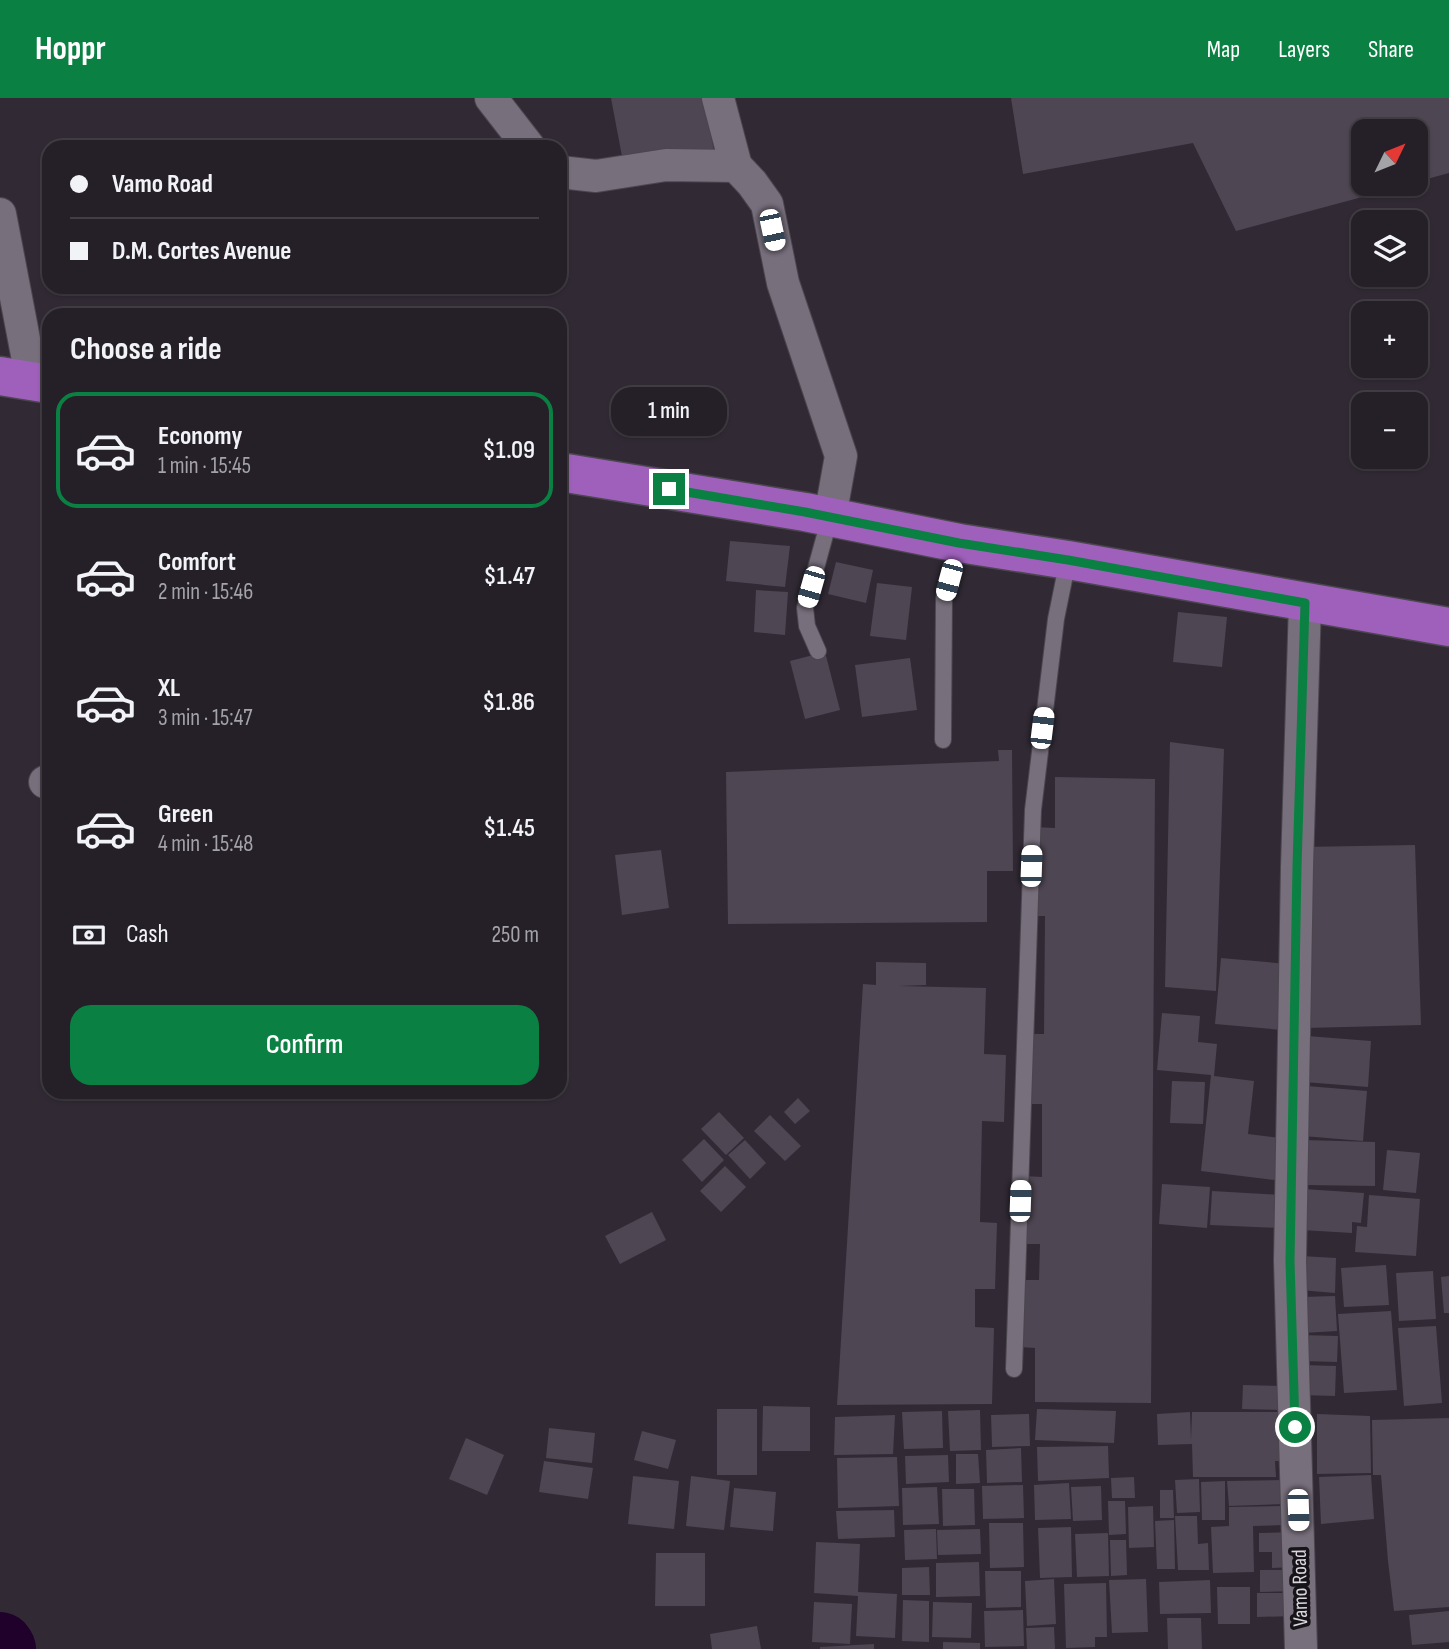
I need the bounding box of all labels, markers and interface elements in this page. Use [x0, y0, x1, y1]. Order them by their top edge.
text: Hoppr [35, 29, 106, 69]
text: Map [1207, 35, 1240, 64]
text: Layers [1278, 35, 1330, 64]
text: Share [1368, 35, 1414, 64]
north arrow [1351, 119, 1428, 196]
map controls [1351, 119, 1428, 469]
text: Vamo Road [112, 169, 213, 200]
car [758, 207, 787, 253]
button: layers [1351, 210, 1428, 287]
text: D.M. Cortes Avenue [112, 236, 291, 267]
button: + [1351, 301, 1428, 378]
text: Choose a ride [70, 330, 222, 369]
callout: 1 min [611, 388, 727, 436]
button: − [1351, 392, 1428, 469]
text: 1 min [648, 397, 690, 425]
icon: car [74, 419, 137, 482]
text: Economy [158, 421, 242, 452]
text: $1.09 [483, 435, 535, 466]
text: 1 min · 15:45 [158, 452, 251, 480]
route end [653, 473, 685, 505]
icon: car [74, 545, 137, 608]
text: Comfort [158, 547, 236, 578]
car [934, 557, 965, 603]
text: $1.47 [484, 561, 535, 592]
car [796, 564, 827, 610]
text: 2 min · 15:46 [158, 578, 253, 606]
icon: car [74, 671, 137, 734]
text: XL [158, 673, 180, 704]
text: $1.86 [482, 687, 535, 718]
text: 3 min · 15:47 [158, 704, 252, 732]
car [1030, 706, 1055, 750]
icon: car [74, 797, 137, 860]
text: Green [158, 799, 213, 830]
text: $1.45 [483, 813, 535, 844]
text: 4 min · 15:48 [158, 830, 253, 858]
car [1020, 845, 1043, 887]
icon: cash [70, 916, 108, 954]
text: Cash [126, 919, 169, 950]
text: 250 m [492, 921, 539, 949]
button: Confirm [70, 1005, 539, 1085]
car [1009, 1180, 1032, 1222]
route start [1279, 1411, 1311, 1443]
car [1287, 1489, 1310, 1531]
street label: Vamo Road [1287, 1549, 1313, 1627]

